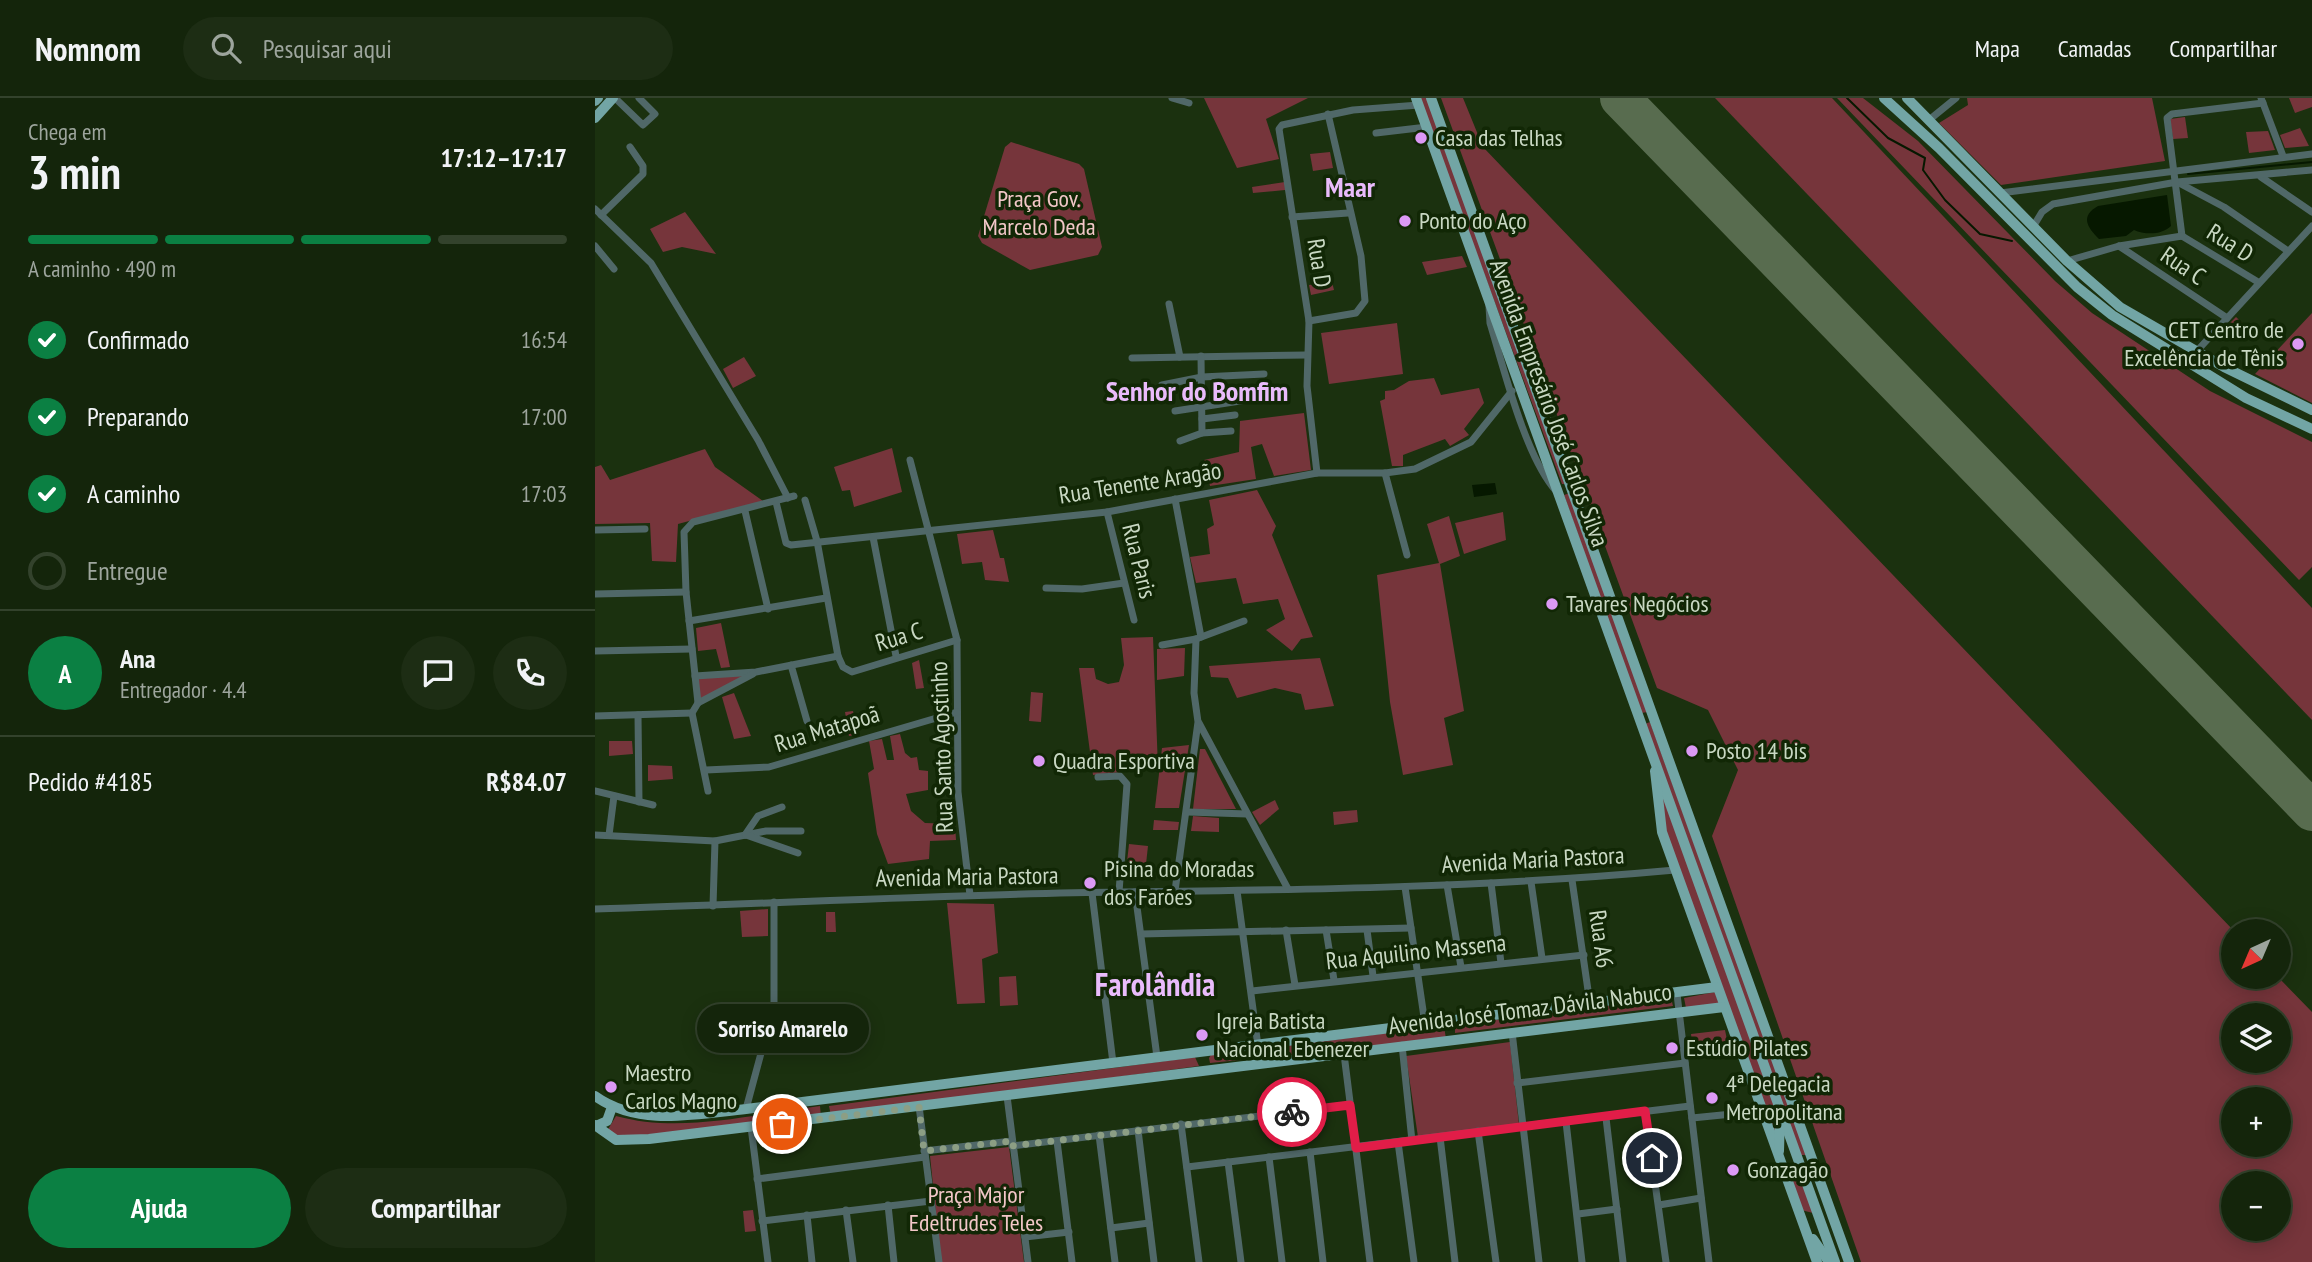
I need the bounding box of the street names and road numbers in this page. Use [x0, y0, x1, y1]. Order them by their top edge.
street label: Rua D [2201, 216, 2259, 269]
street label: Rua D [1300, 236, 1339, 290]
street label: Rua C [2155, 239, 2212, 292]
street label: Avenida Empresário José Carlos Silva [1483, 255, 1616, 551]
street label: Rua Tenente Aragão [1057, 454, 1223, 511]
street label: Rua Paris [1115, 520, 1164, 602]
street label: Rua C [872, 615, 926, 658]
street label: Rua Santo Agostinho [923, 661, 960, 833]
street label: Rua Matapoã [771, 698, 883, 759]
street label: Avenida Maria Pastora [1441, 839, 1625, 880]
street label: Avenida Maria Pastora [875, 859, 1059, 894]
street label: Rua A6 [1582, 908, 1621, 970]
street label: Rua Aquilino Massena [1324, 927, 1508, 976]
street label: Avenida José Tomaz Dávila Nabuco [1387, 976, 1673, 1041]

